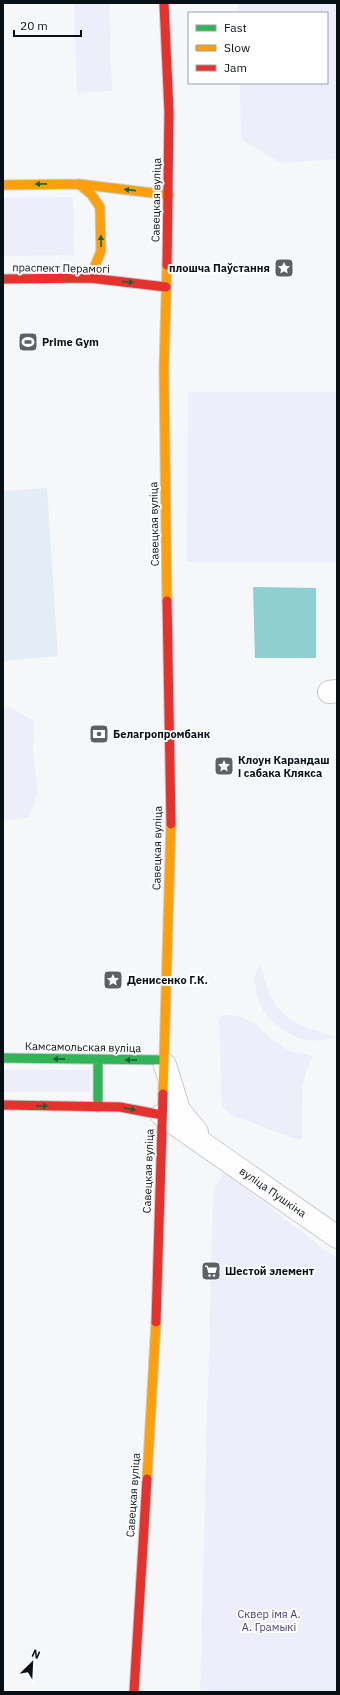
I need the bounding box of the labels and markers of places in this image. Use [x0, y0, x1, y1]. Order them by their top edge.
place icon: плошча Паўстання [273, 257, 295, 279]
place label: плошча Паўстання [169, 261, 270, 275]
sports icon: Prime Gym [17, 331, 39, 353]
place label: Prime Gym [42, 335, 99, 349]
bank icon: Белагропромбанк [88, 723, 110, 745]
place label: Белагропромбанк [113, 727, 211, 741]
place label: Клоун Карандаш і сабака Клякса [238, 753, 330, 780]
place icon: Клоун Карандаш і сабака Клякса [213, 755, 235, 777]
place icon: Денисенко Г.К. [102, 969, 124, 991]
place label: Денисенко Г.К. [127, 973, 208, 987]
supermarket icon: Шестой элемент [200, 1260, 222, 1282]
place label: Шестой элемент [225, 1264, 315, 1278]

